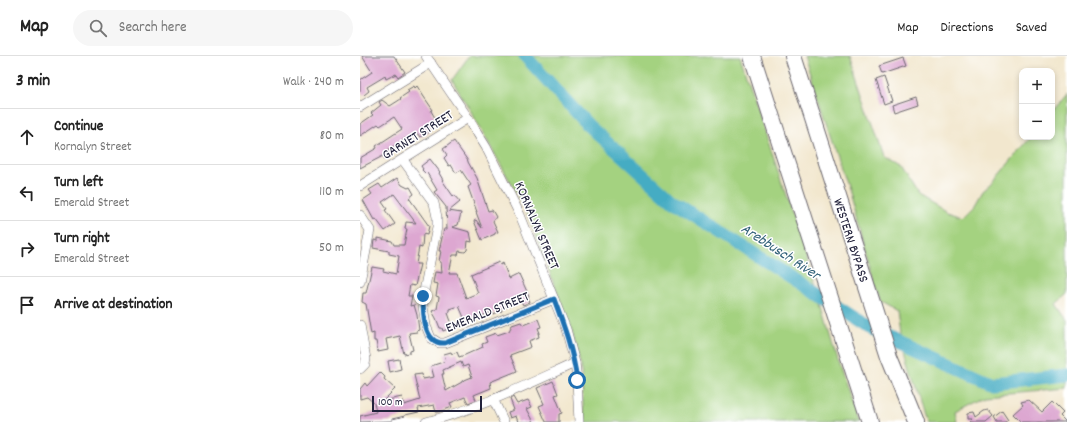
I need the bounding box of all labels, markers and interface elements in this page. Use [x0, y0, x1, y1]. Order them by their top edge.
search box [73, 10, 353, 46]
text: Map [20, 14, 49, 41]
icon: search [87, 17, 109, 39]
text: Search here [119, 17, 187, 39]
text: Map [897, 18, 919, 38]
text: Directions [941, 18, 994, 38]
text: Saved [1016, 18, 1047, 38]
map controls [1019, 68, 1055, 140]
button: + [1019, 68, 1055, 104]
text: 3 min [16, 70, 50, 94]
text: Walk · 240 m [283, 73, 344, 92]
button: − [1019, 104, 1055, 140]
street label: GARNET STREET [379, 106, 458, 166]
text: Continue [54, 116, 103, 138]
icon: ahead [16, 126, 38, 148]
text: 80 m [320, 127, 344, 146]
text: Kornalyn Street [54, 138, 132, 157]
text: Turn left [54, 172, 103, 194]
street label: KORNALYN STREET [509, 179, 564, 273]
icon: left [16, 182, 38, 204]
text: 110 m [319, 183, 344, 202]
text: Emerald Street [54, 194, 129, 213]
street label: WESTERN BYPASS [827, 196, 873, 285]
water label: Arebbusch River [736, 219, 825, 287]
text: Turn right [54, 228, 110, 250]
icon: right [16, 238, 38, 260]
text: 50 m [319, 239, 344, 258]
text: Emerald Street [54, 250, 129, 269]
route end [414, 287, 432, 305]
street label: EMERALD STREET [443, 287, 533, 339]
icon: arrive [16, 294, 38, 316]
text: Arrive at destination [54, 294, 172, 316]
route start [568, 371, 586, 389]
scale bar [372, 394, 482, 413]
text: 100 m [378, 395, 402, 411]

